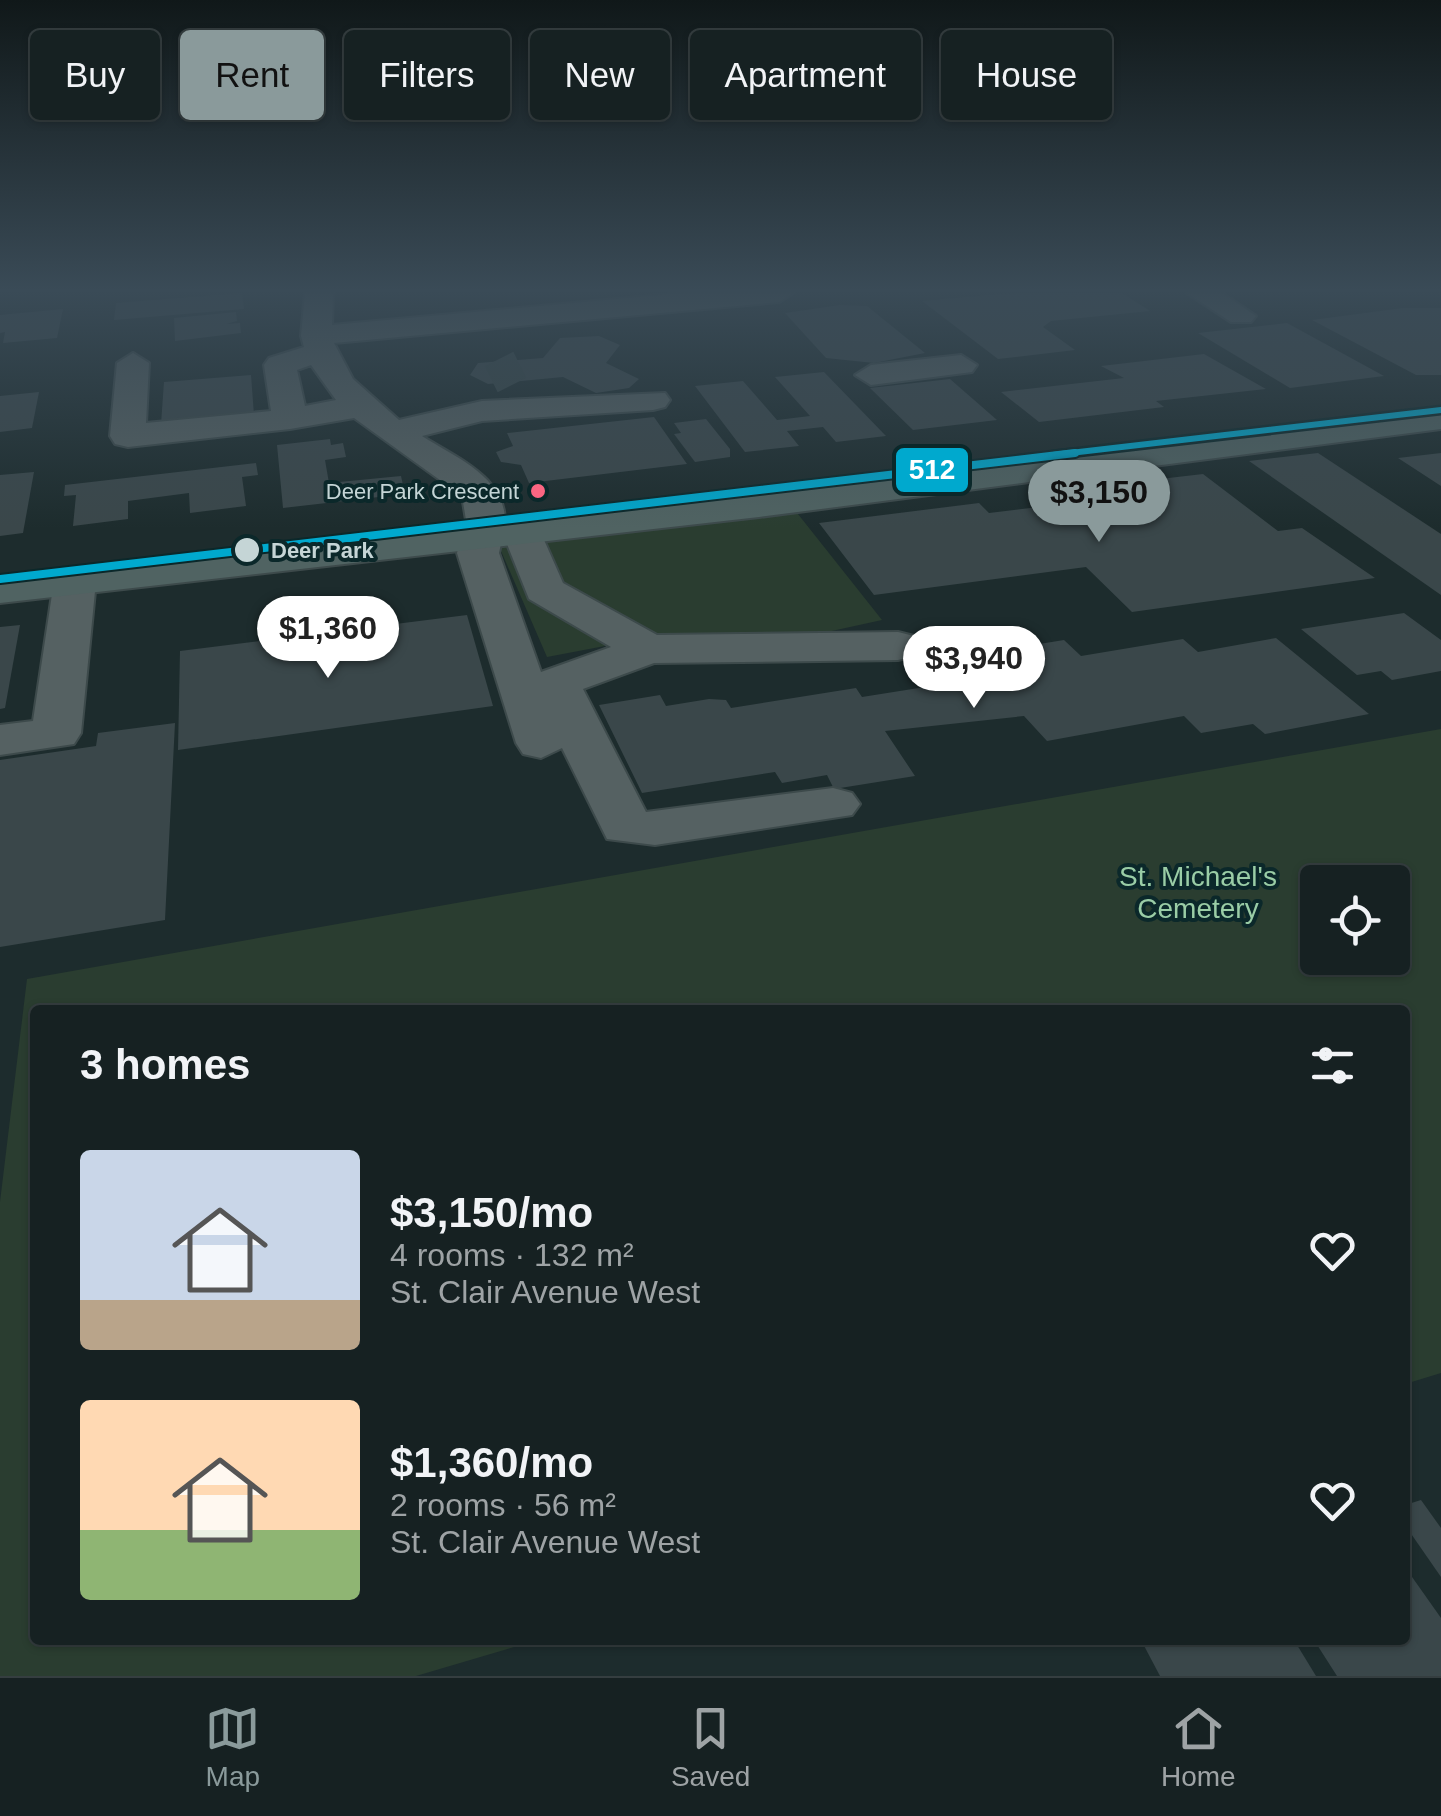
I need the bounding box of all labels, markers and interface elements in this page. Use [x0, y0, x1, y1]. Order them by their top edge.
chip: Buy [30, 30, 160, 120]
chip: Rent [180, 30, 324, 120]
chip: Filters [344, 30, 510, 120]
chip: New [530, 30, 670, 120]
chip: Apartment [690, 30, 921, 120]
chip: House [941, 30, 1112, 120]
line badge: 512 [894, 446, 970, 494]
text: 512 [909, 454, 955, 485]
pin: $3,150 [1018, 460, 1180, 545]
text: $3,150 [1050, 474, 1148, 510]
place label: Deer Park Crescent [326, 479, 519, 504]
marker: Deer Park Crescent [528, 481, 548, 501]
marker: Deer Park [232, 535, 262, 565]
place label: Deer Park [271, 538, 375, 563]
pin: $1,360 [247, 596, 409, 681]
text: $1,360 [279, 610, 377, 646]
pin: $3,940 [893, 626, 1055, 711]
text: $3,940 [925, 640, 1023, 676]
park label: St. Michael's Cemetery [1119, 861, 1277, 924]
map controls [1300, 865, 1410, 975]
button: locate [1300, 865, 1410, 975]
icon: filters [1305, 1038, 1360, 1093]
text: 3 homes [80, 1041, 250, 1088]
text: $3,150/mo [390, 1189, 593, 1236]
icon: home [160, 1190, 280, 1310]
icon: heart [1305, 1223, 1360, 1278]
text: 4 rooms · 132 m² [390, 1237, 634, 1273]
text: St. Clair Avenue West [390, 1274, 700, 1310]
text: $1,360/mo [390, 1439, 593, 1486]
icon: home [160, 1440, 280, 1560]
icon: heart [1305, 1473, 1360, 1528]
text: 2 rooms · 56 m² [390, 1487, 616, 1523]
text: St. Clair Avenue West [390, 1524, 700, 1560]
tab: Map [205, 1701, 260, 1793]
tab: Saved [671, 1701, 750, 1793]
tab: Home [1161, 1701, 1236, 1793]

